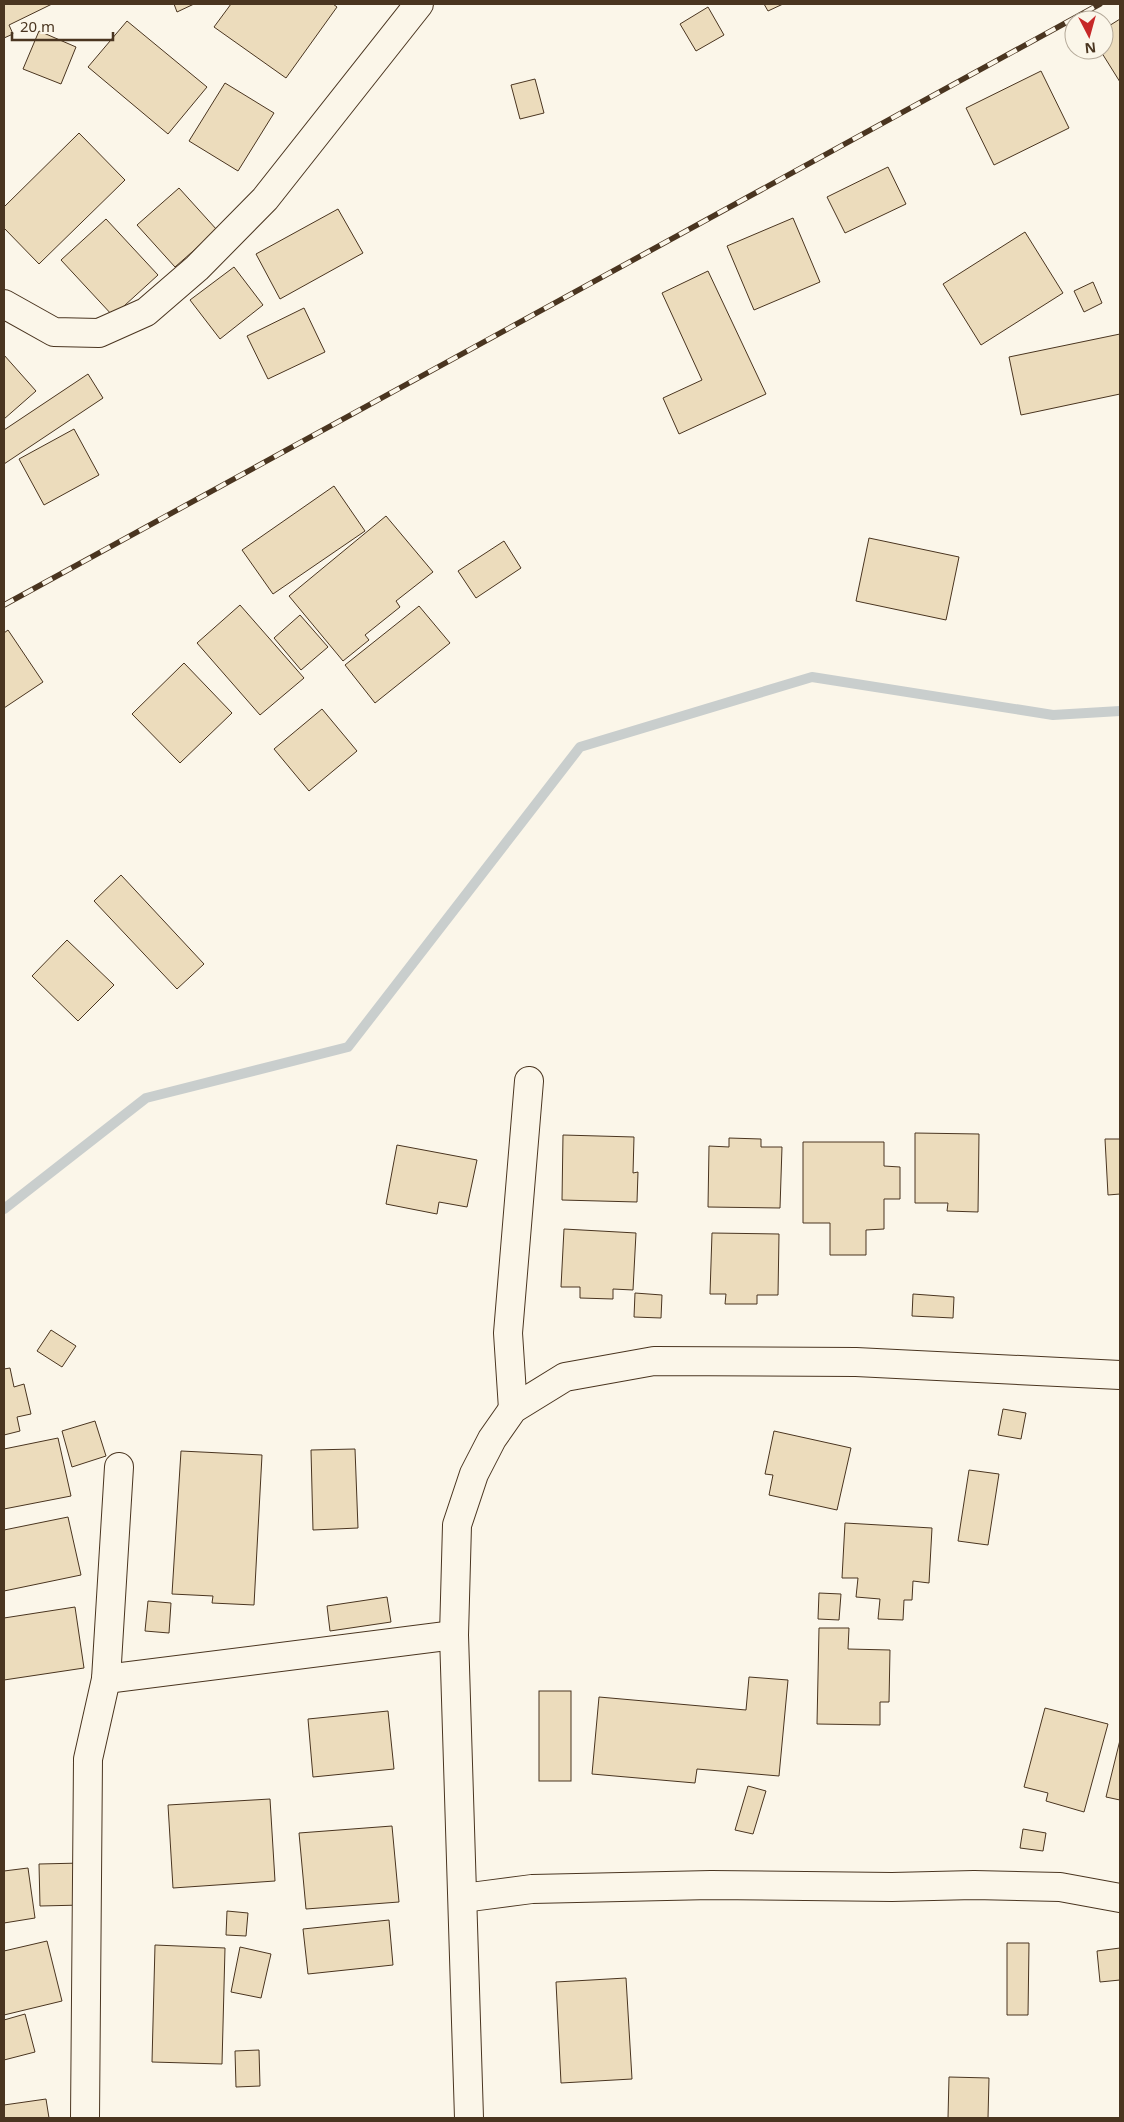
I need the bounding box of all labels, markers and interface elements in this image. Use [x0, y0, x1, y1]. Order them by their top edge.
scale bar [12, 10, 114, 42]
north arrow [1064, 10, 1114, 60]
text: 20 m [20, 16, 55, 36]
text: N [1084, 38, 1097, 58]

